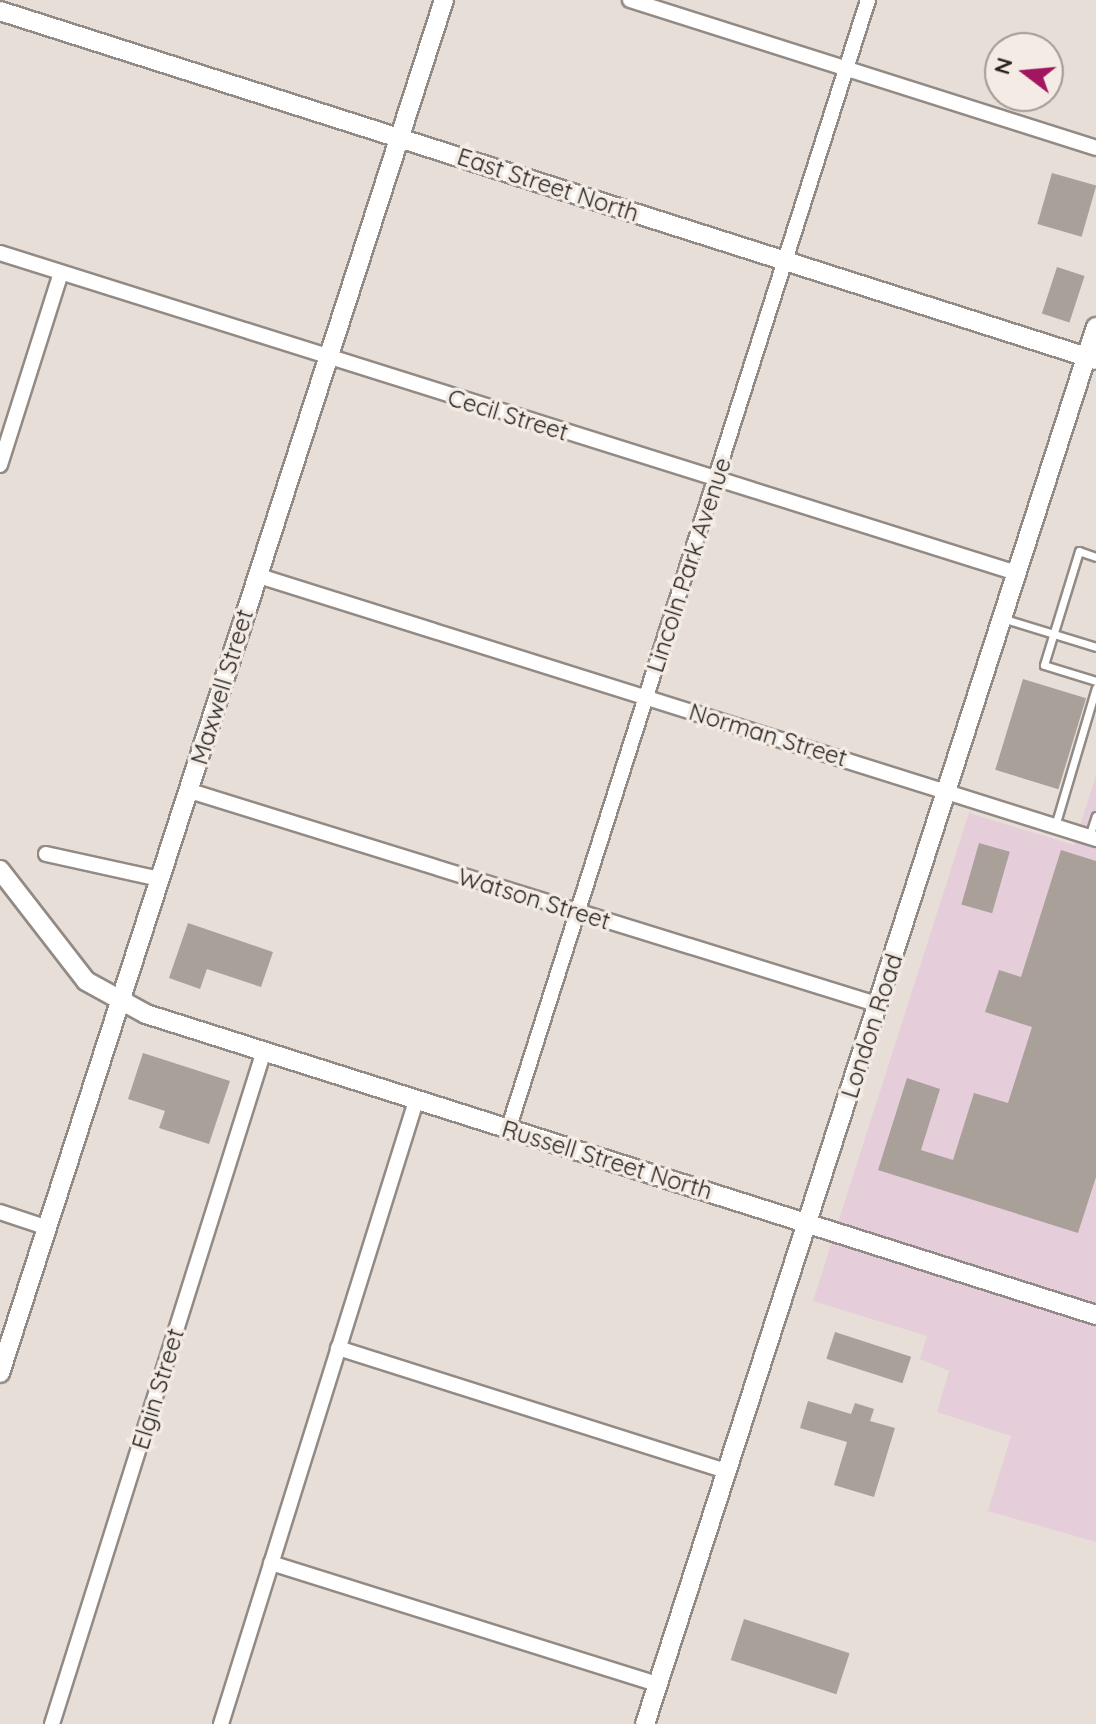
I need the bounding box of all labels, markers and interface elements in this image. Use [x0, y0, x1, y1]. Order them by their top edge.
north arrow [984, 32, 1064, 112]
text: N [987, 54, 1019, 78]
street label: East Street North [454, 142, 642, 228]
street label: Cecil Street [444, 383, 572, 447]
street label: Lincoln Park Avenue [641, 454, 737, 676]
street label: Maxwell Street [185, 606, 259, 768]
street label: Norman Street [686, 697, 850, 773]
street label: Watson Street [454, 862, 614, 936]
street label: London Road [835, 950, 909, 1102]
street label: Russell Street North [498, 1114, 716, 1206]
street label: Elgin Street [126, 1325, 190, 1453]

